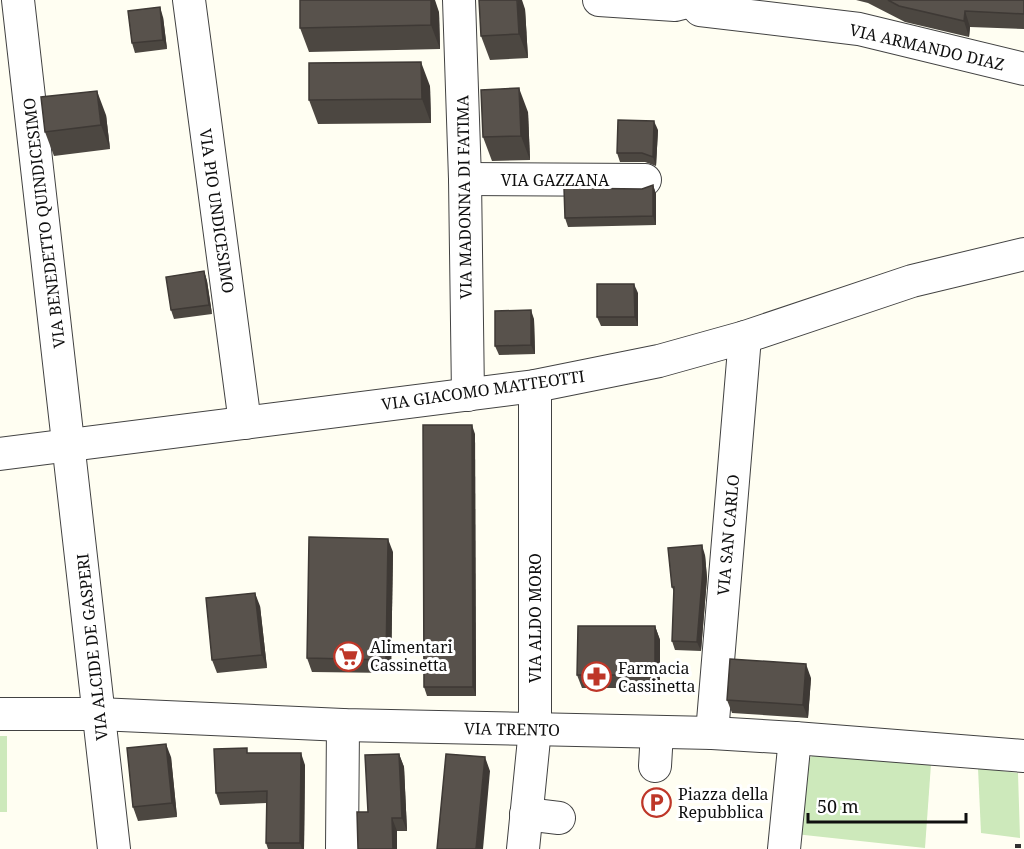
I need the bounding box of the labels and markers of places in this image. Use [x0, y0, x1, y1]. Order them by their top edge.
place label: Alimentari Cassinetta [370, 636, 453, 676]
supermarket icon: Alimentari Cassinetta [333, 640, 365, 672]
place label: Farmacia Cassinetta [618, 657, 696, 697]
pharmacy icon: Farmacia Cassinetta [581, 661, 613, 693]
place label: Piazza della Repubblica [678, 783, 769, 823]
parking icon: Piazza della Repubblica [641, 787, 673, 819]

